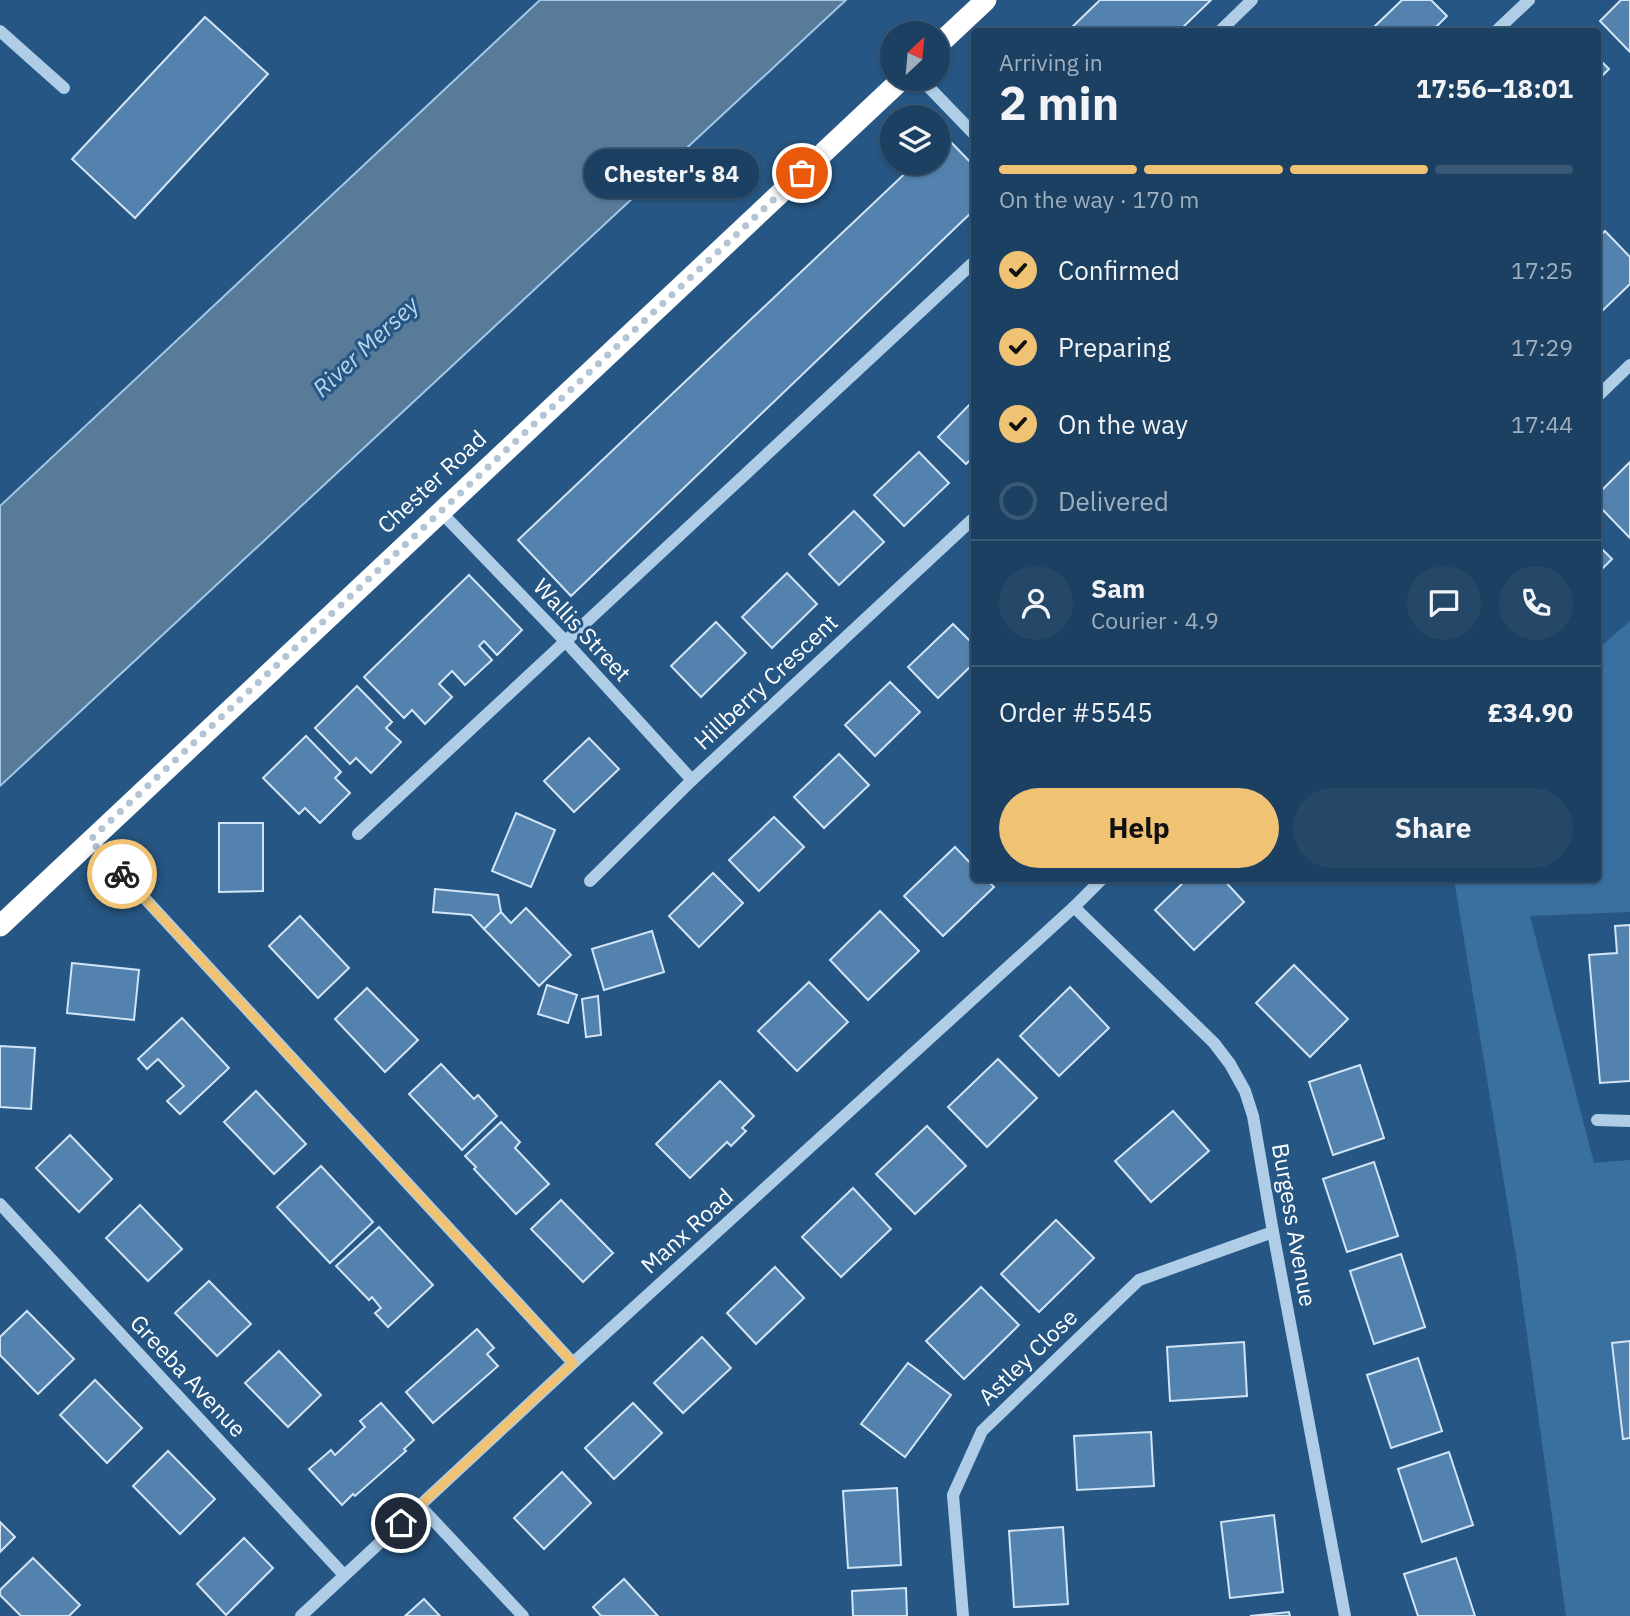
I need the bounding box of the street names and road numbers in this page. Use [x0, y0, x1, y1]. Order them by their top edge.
street label: Chester Road [370, 423, 492, 539]
street label: Wallis Street [527, 571, 638, 687]
street label: Hillberry Crescent [687, 607, 844, 756]
street label: Burgess Avenue [1266, 1141, 1324, 1309]
street label: Manx Road [634, 1181, 739, 1280]
street label: Astley Close [971, 1301, 1083, 1411]
street label: Greeba Avenue [124, 1308, 253, 1443]

